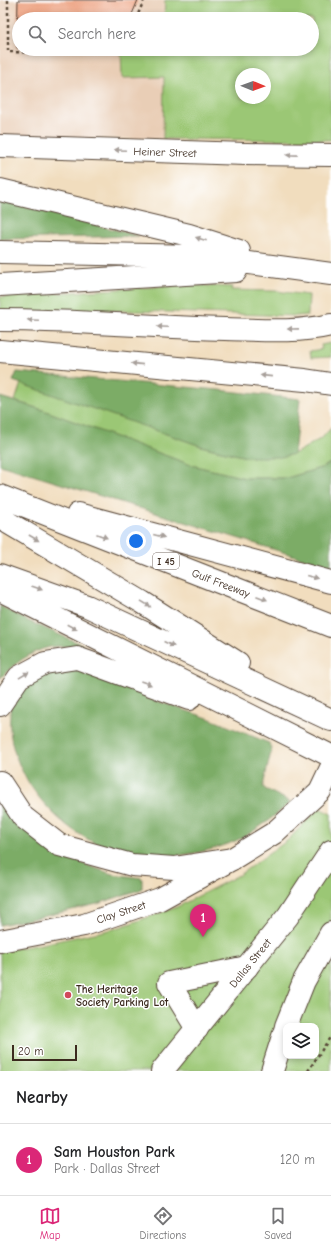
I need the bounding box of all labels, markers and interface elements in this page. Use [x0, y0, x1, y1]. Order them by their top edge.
search box [12, 12, 319, 56]
icon: search [26, 23, 48, 45]
text: Search here [58, 25, 136, 43]
north arrow [235, 68, 271, 104]
street label: Heiner Street [133, 145, 198, 160]
one-way arrow [113, 147, 126, 153]
one-way arrow [285, 152, 298, 158]
one-way arrow [194, 236, 206, 242]
one-way arrow [26, 317, 39, 323]
one-way arrow [156, 324, 169, 330]
one-way arrow [286, 326, 299, 332]
one-way arrow [130, 361, 143, 367]
one-way arrow [260, 373, 272, 380]
your location [126, 531, 146, 551]
one-way arrow [96, 533, 108, 539]
one-way arrow [153, 533, 166, 539]
one-way arrow [28, 534, 40, 541]
road number: I 45 [153, 553, 179, 569]
street label: Gulf Freeway [190, 566, 252, 601]
one-way arrow [306, 574, 318, 580]
one-way arrow [31, 585, 43, 591]
one-way arrow [256, 596, 268, 602]
one-way arrow [140, 600, 151, 608]
one-way arrow [67, 624, 78, 630]
one-way arrow [164, 641, 175, 647]
one-way arrow [18, 671, 30, 678]
one-way arrow [140, 681, 152, 687]
street label: Clay Street [95, 898, 148, 927]
pin: 1 [190, 904, 216, 937]
street label: Dallas Street [227, 936, 275, 990]
place label: The Heritage Society Parking Lot [76, 983, 169, 1009]
marker: The Heritage Society Parking Lot [63, 990, 73, 1000]
map controls [283, 1023, 319, 1059]
button: layers [283, 1023, 319, 1059]
scale bar [12, 1043, 77, 1062]
text: 20 m [18, 1045, 43, 1058]
text: Nearby [16, 1088, 67, 1107]
text: Sam Houston Park [54, 1143, 175, 1161]
text: 1 [26, 1152, 32, 1167]
text: 120 m [280, 1152, 315, 1167]
text: Park · Dallas Street [54, 1161, 159, 1176]
tab: Map [39, 1205, 61, 1242]
tab: Directions [139, 1205, 186, 1242]
tab: Saved [264, 1205, 292, 1242]

